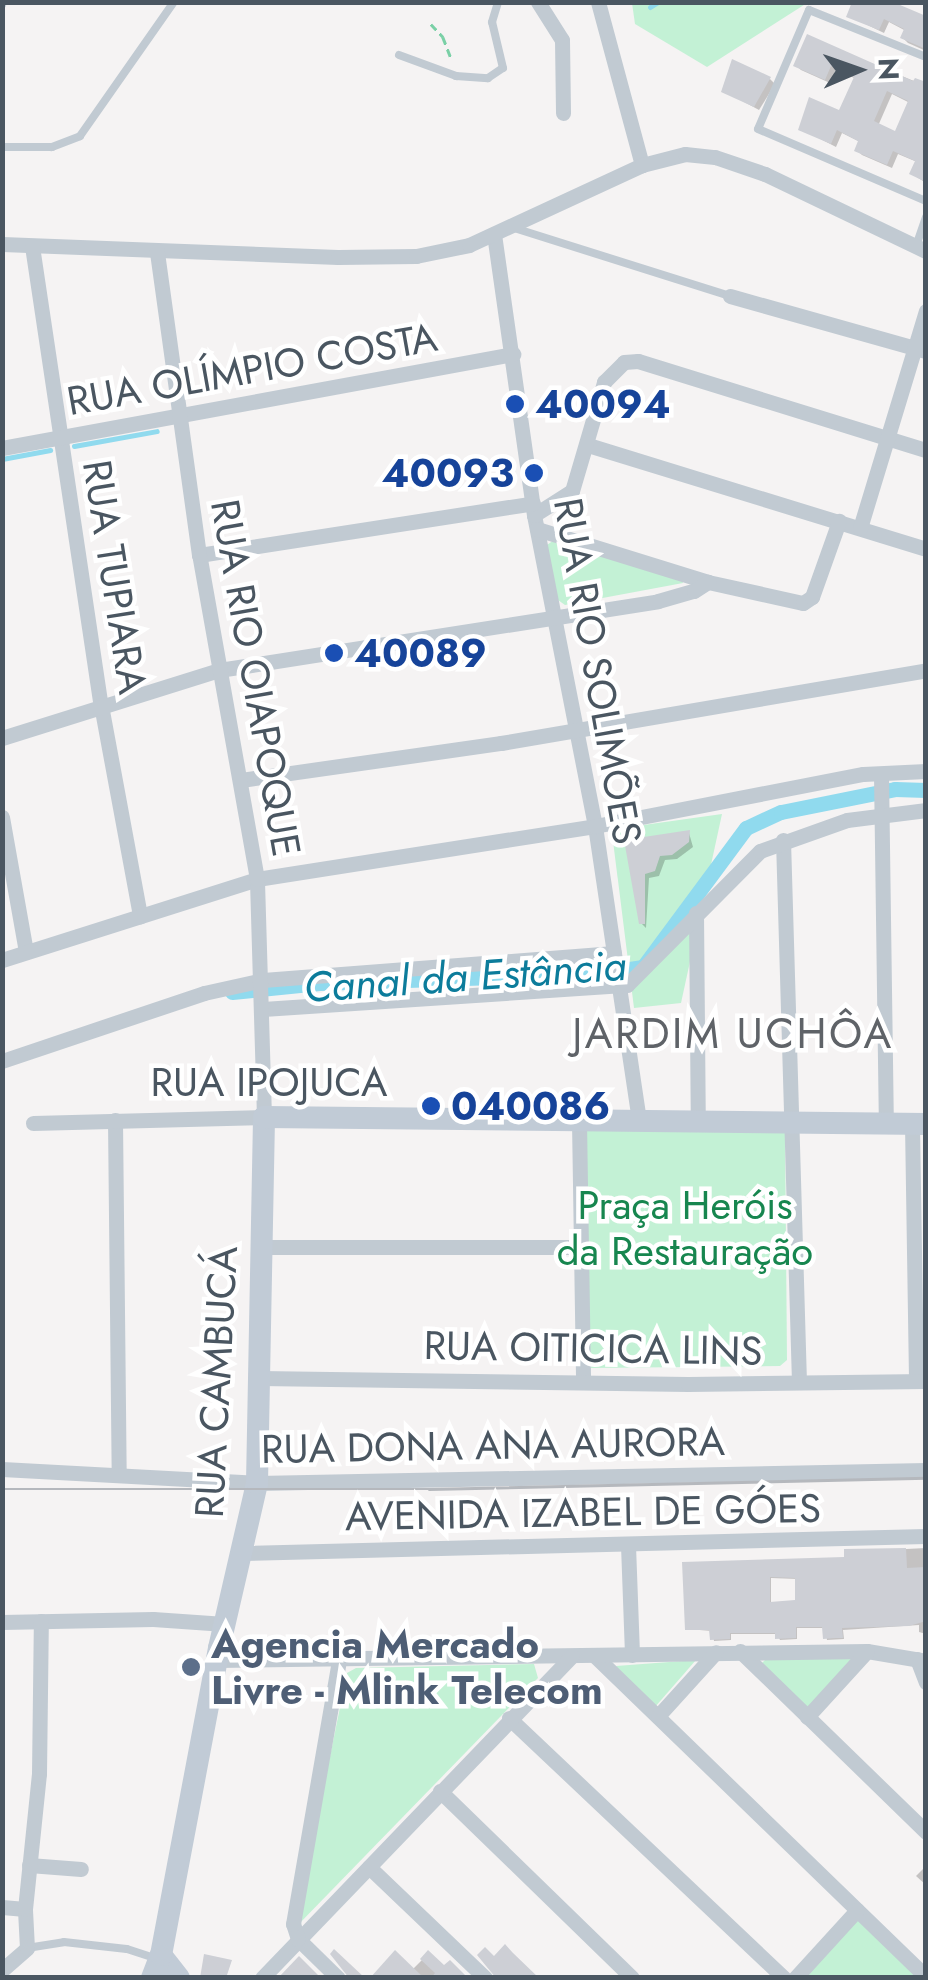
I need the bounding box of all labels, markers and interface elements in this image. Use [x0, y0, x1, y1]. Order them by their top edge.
north arrow [808, 20, 908, 120]
text: N [868, 57, 909, 81]
street label: RUA OLÍMPIO COSTA [63, 313, 441, 425]
place label: 40094 [535, 380, 671, 428]
marker: 40094 [504, 393, 526, 415]
place label: 40093 [382, 449, 514, 497]
street label: RUA TUPIARA [73, 457, 157, 697]
marker: 40093 [523, 462, 545, 484]
street label: RUA RIO SOLIMÕES [544, 494, 652, 848]
street label: RUA RIO OIAPOQUE [201, 496, 311, 860]
place label: 40089 [354, 629, 487, 677]
marker: 40089 [323, 642, 345, 664]
water label: Canal da Estância [302, 941, 628, 1013]
district label: JARDIM UCHÔA [572, 1009, 894, 1059]
street label: RUA IPOJUCA [151, 1058, 387, 1106]
place label: 040086 [451, 1082, 610, 1130]
marker: 040086 [420, 1095, 442, 1117]
park label: Praça Heróis da Restauração [557, 1181, 813, 1275]
street label: RUA CAMBUCÁ [185, 1245, 247, 1519]
street label: RUA OITICICA LINS [423, 1321, 763, 1375]
street label: RUA DONA ANA AURORA [261, 1417, 725, 1473]
street label: AVENIDA IZABEL DE GÓES [345, 1484, 821, 1540]
place label: Agencia Mercado Livre - Mlink Telecom [211, 1620, 603, 1714]
marker: Agencia Mercado Livre - Mlink Telecom [180, 1656, 202, 1678]

